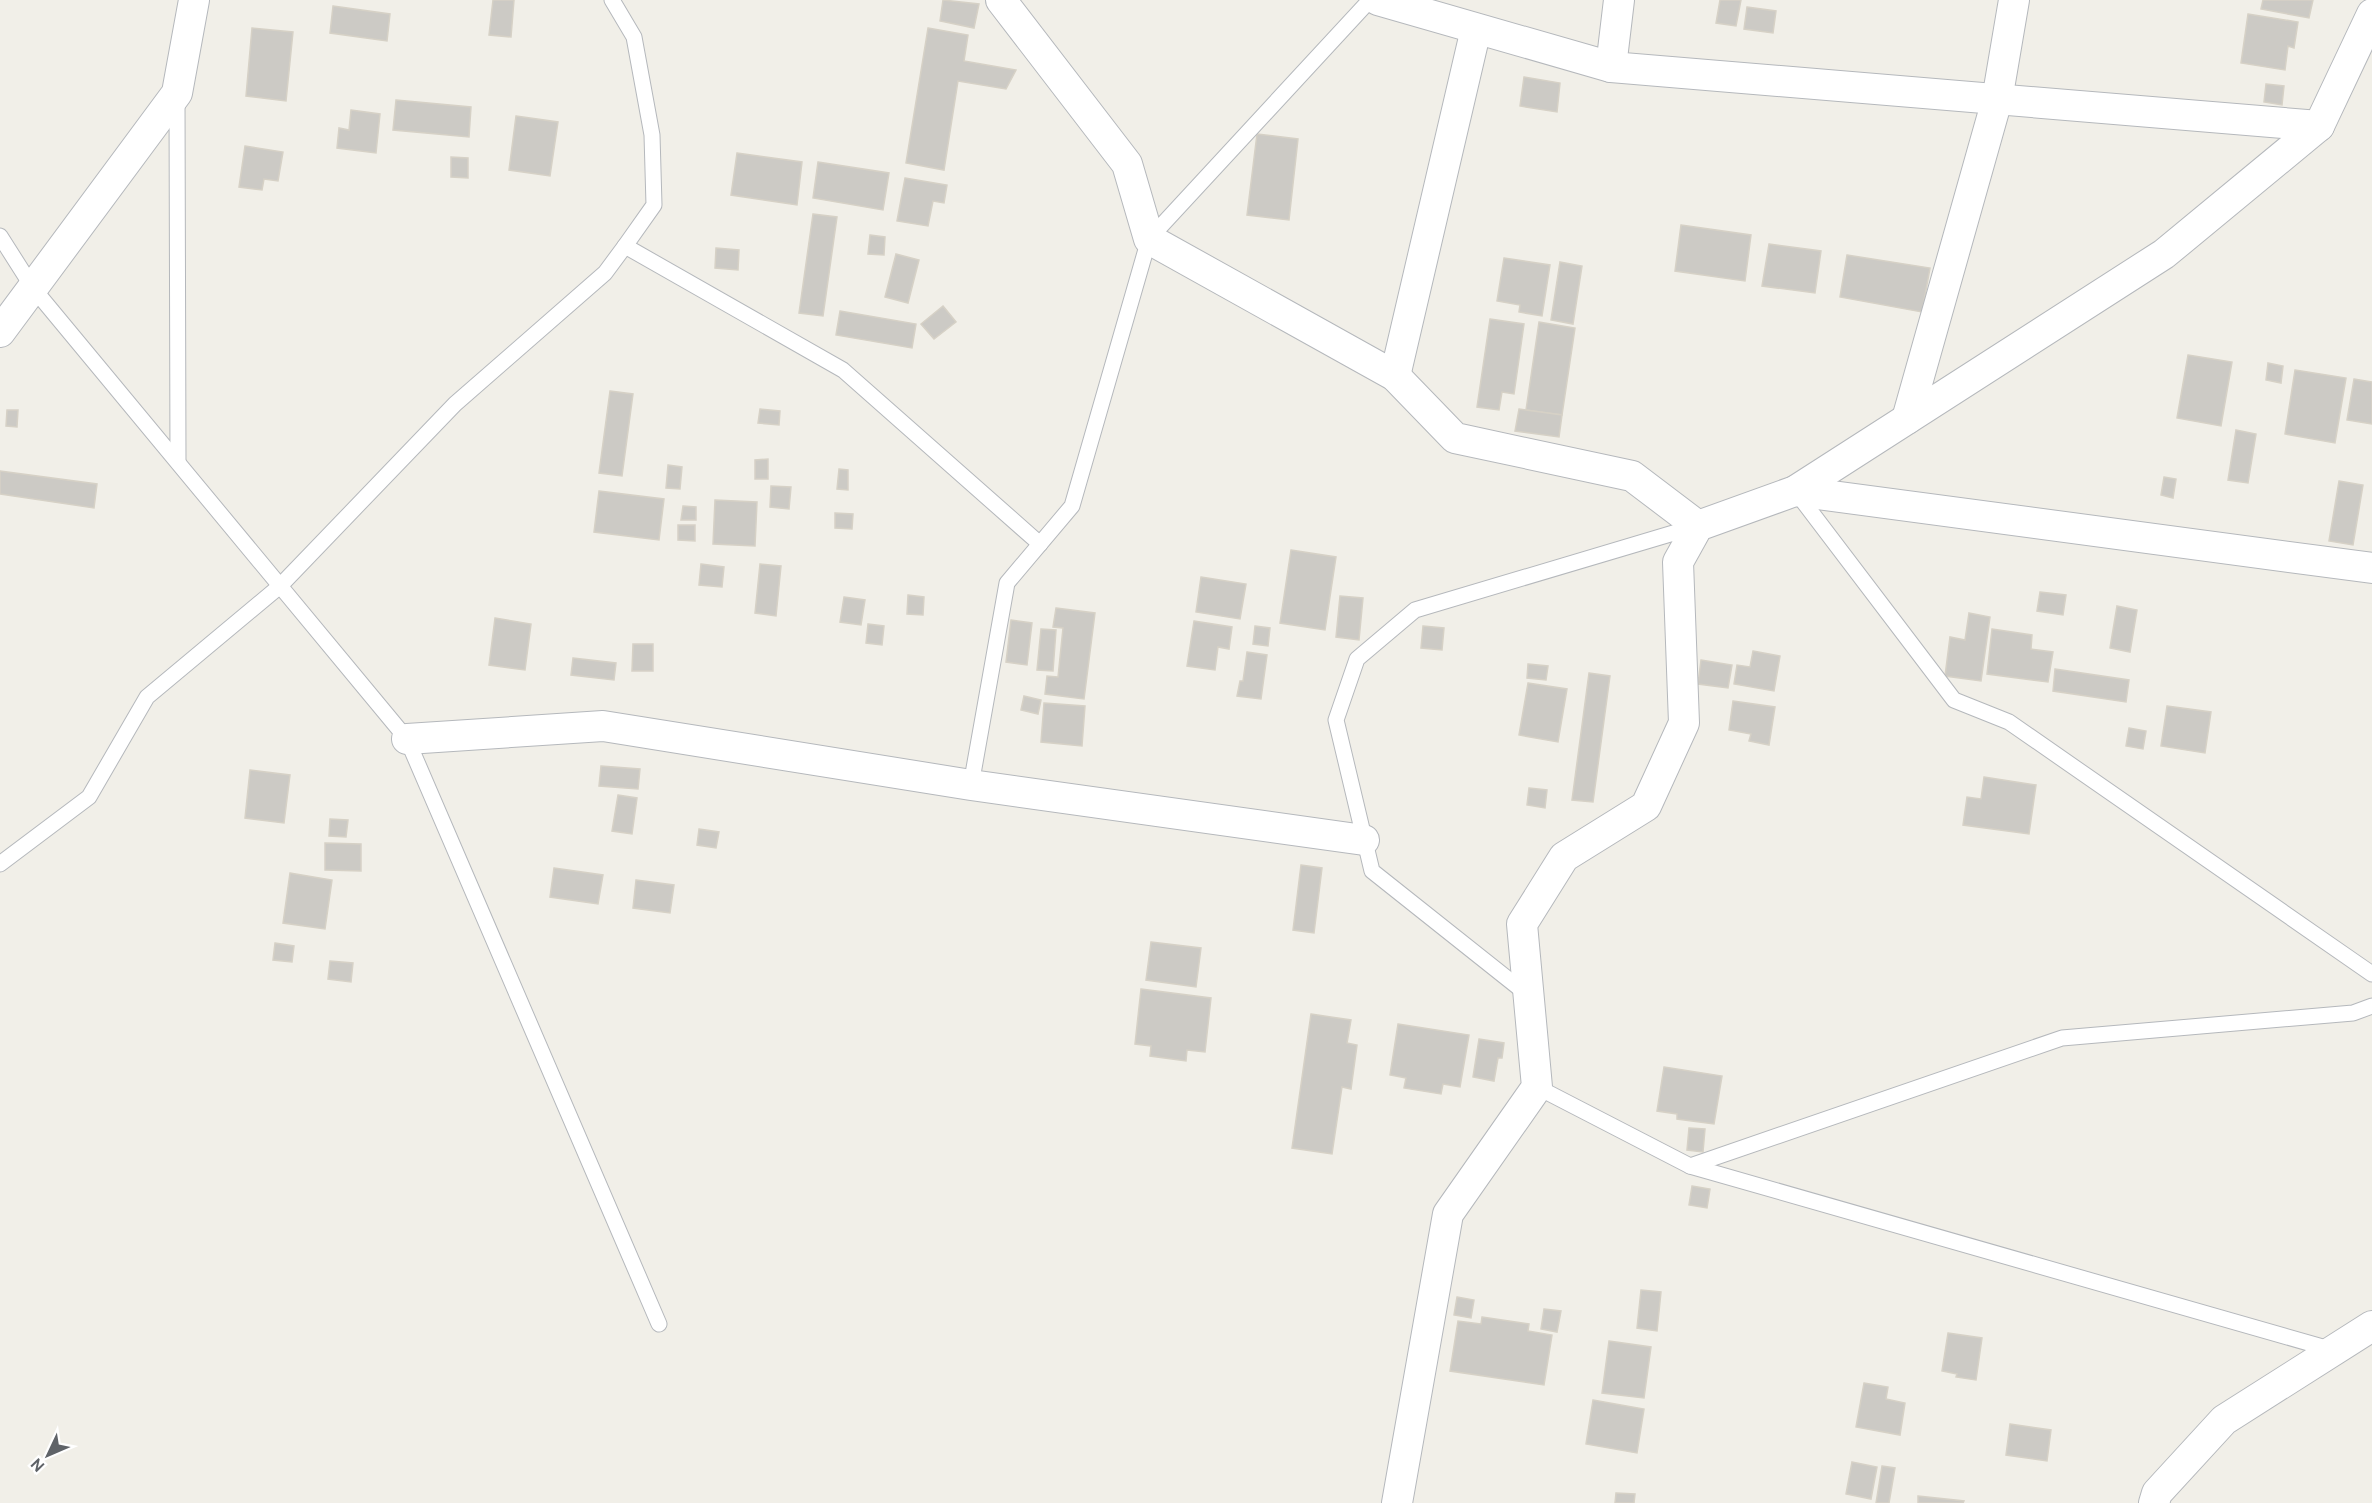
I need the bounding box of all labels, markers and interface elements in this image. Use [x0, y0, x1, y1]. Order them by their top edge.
north arrow [18, 1425, 78, 1485]
text: N [27, 1454, 48, 1476]

